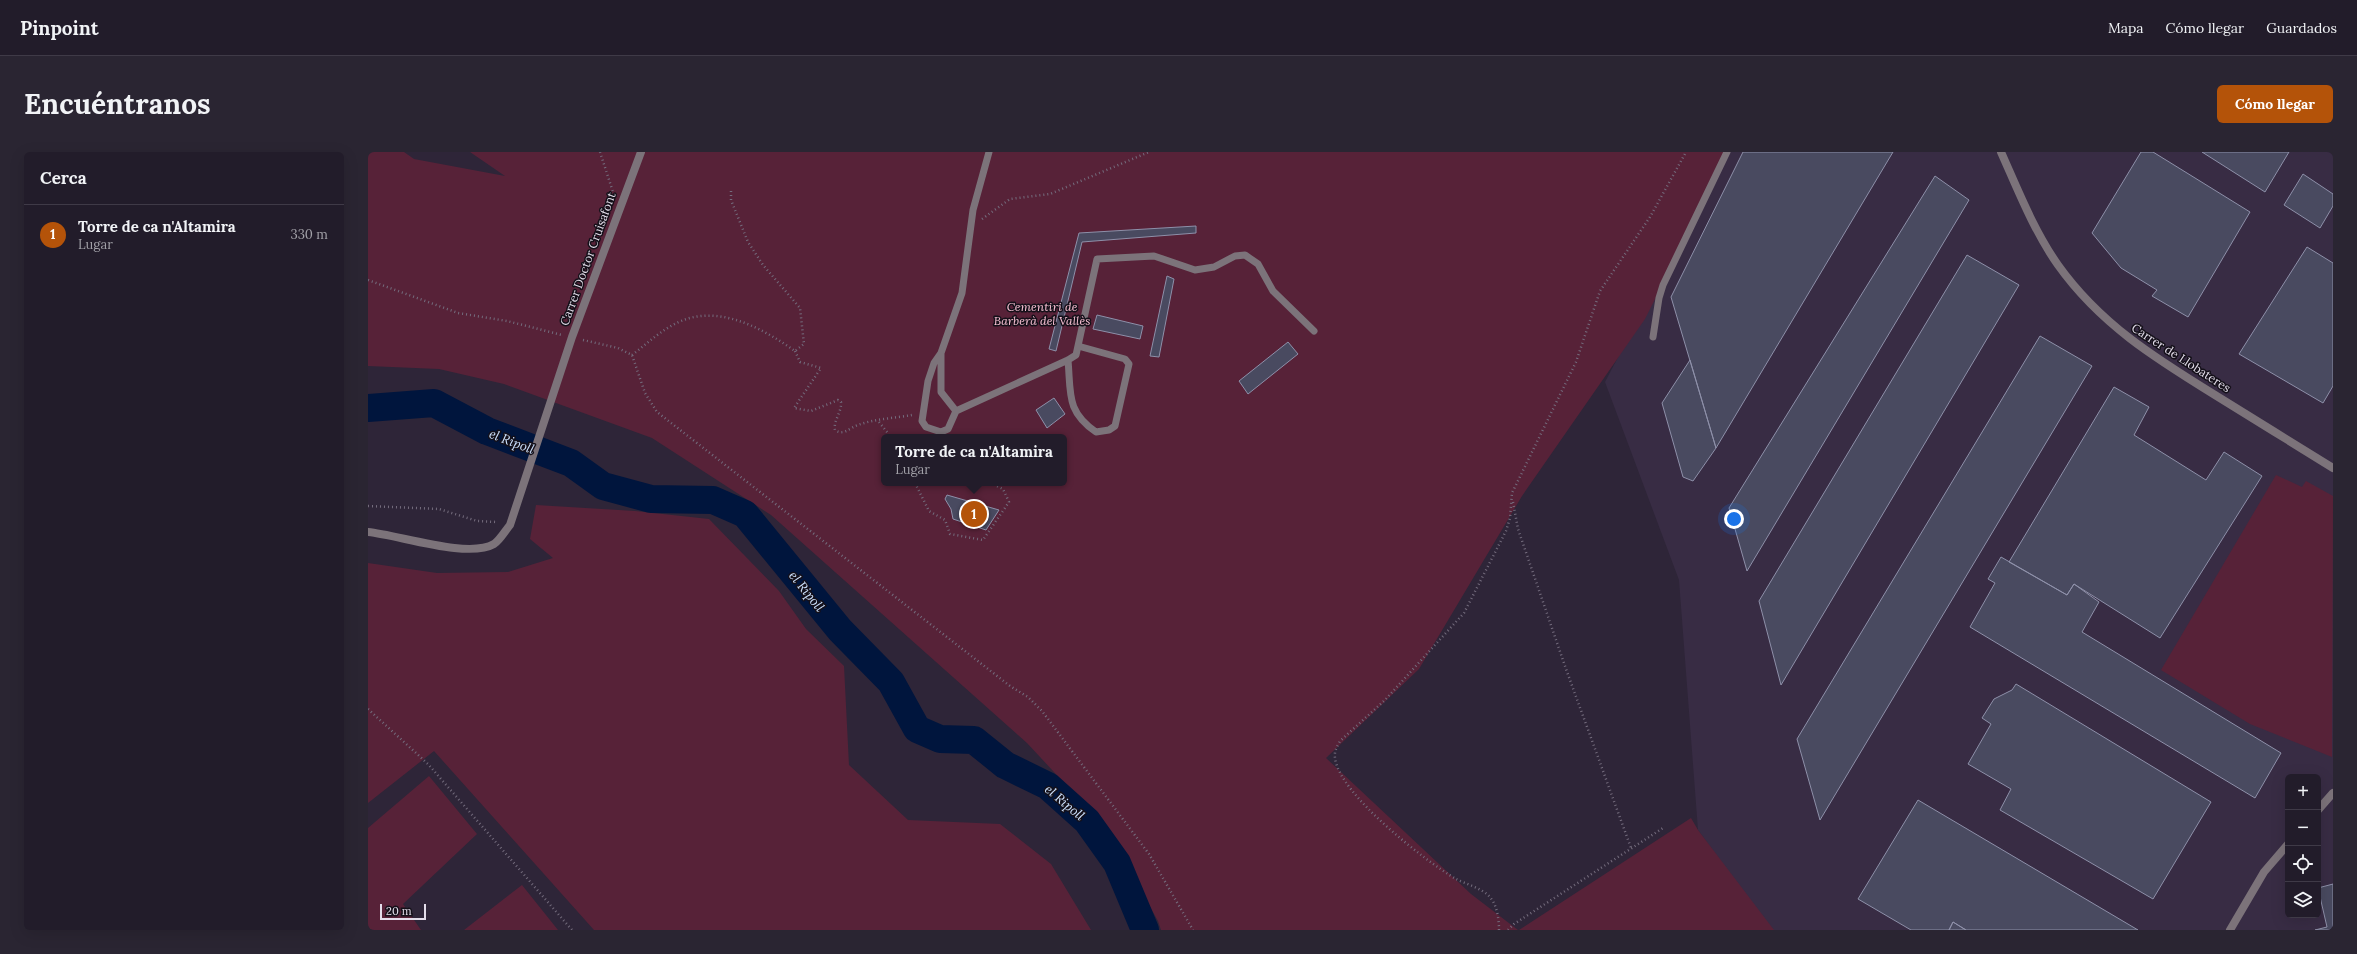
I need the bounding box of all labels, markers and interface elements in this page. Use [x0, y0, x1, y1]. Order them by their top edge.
text: Pinpoint [20, 16, 99, 40]
text: Mapa [2108, 19, 2144, 37]
text: Cómo llegar [2166, 19, 2244, 37]
text: Guardados [2266, 19, 2337, 37]
button: Cómo llegar [2217, 85, 2333, 123]
text: Encuéntranos [24, 86, 211, 122]
text: Cerca [40, 167, 87, 189]
street label: Carrer Doctor Cruisafont [556, 190, 619, 328]
text: Torre de ca n'Altamira [78, 217, 236, 236]
text: 1 [50, 226, 56, 243]
text: 330 m [290, 226, 328, 243]
text: Lugar [78, 236, 113, 253]
park label: Cementiri de Barberà del Vallès [994, 299, 1090, 328]
street label: Carrer de Llobateres [2129, 320, 2234, 395]
water label: el Ripoll [487, 425, 537, 458]
popup [881, 434, 1067, 486]
text: Torre de ca n'Altamira [895, 442, 1053, 461]
text: Lugar [895, 461, 930, 478]
pin: 1 [961, 499, 987, 529]
your location [1724, 509, 1744, 529]
water label: el Ripoll [785, 568, 828, 615]
map controls [2285, 774, 2321, 918]
button: + [2285, 774, 2321, 810]
water label: el Ripoll [1041, 781, 1088, 824]
button: − [2285, 810, 2321, 846]
button: locate [2285, 846, 2321, 882]
button: layers [2285, 882, 2321, 918]
scale bar [380, 902, 426, 921]
text: 20 m [386, 904, 411, 918]

